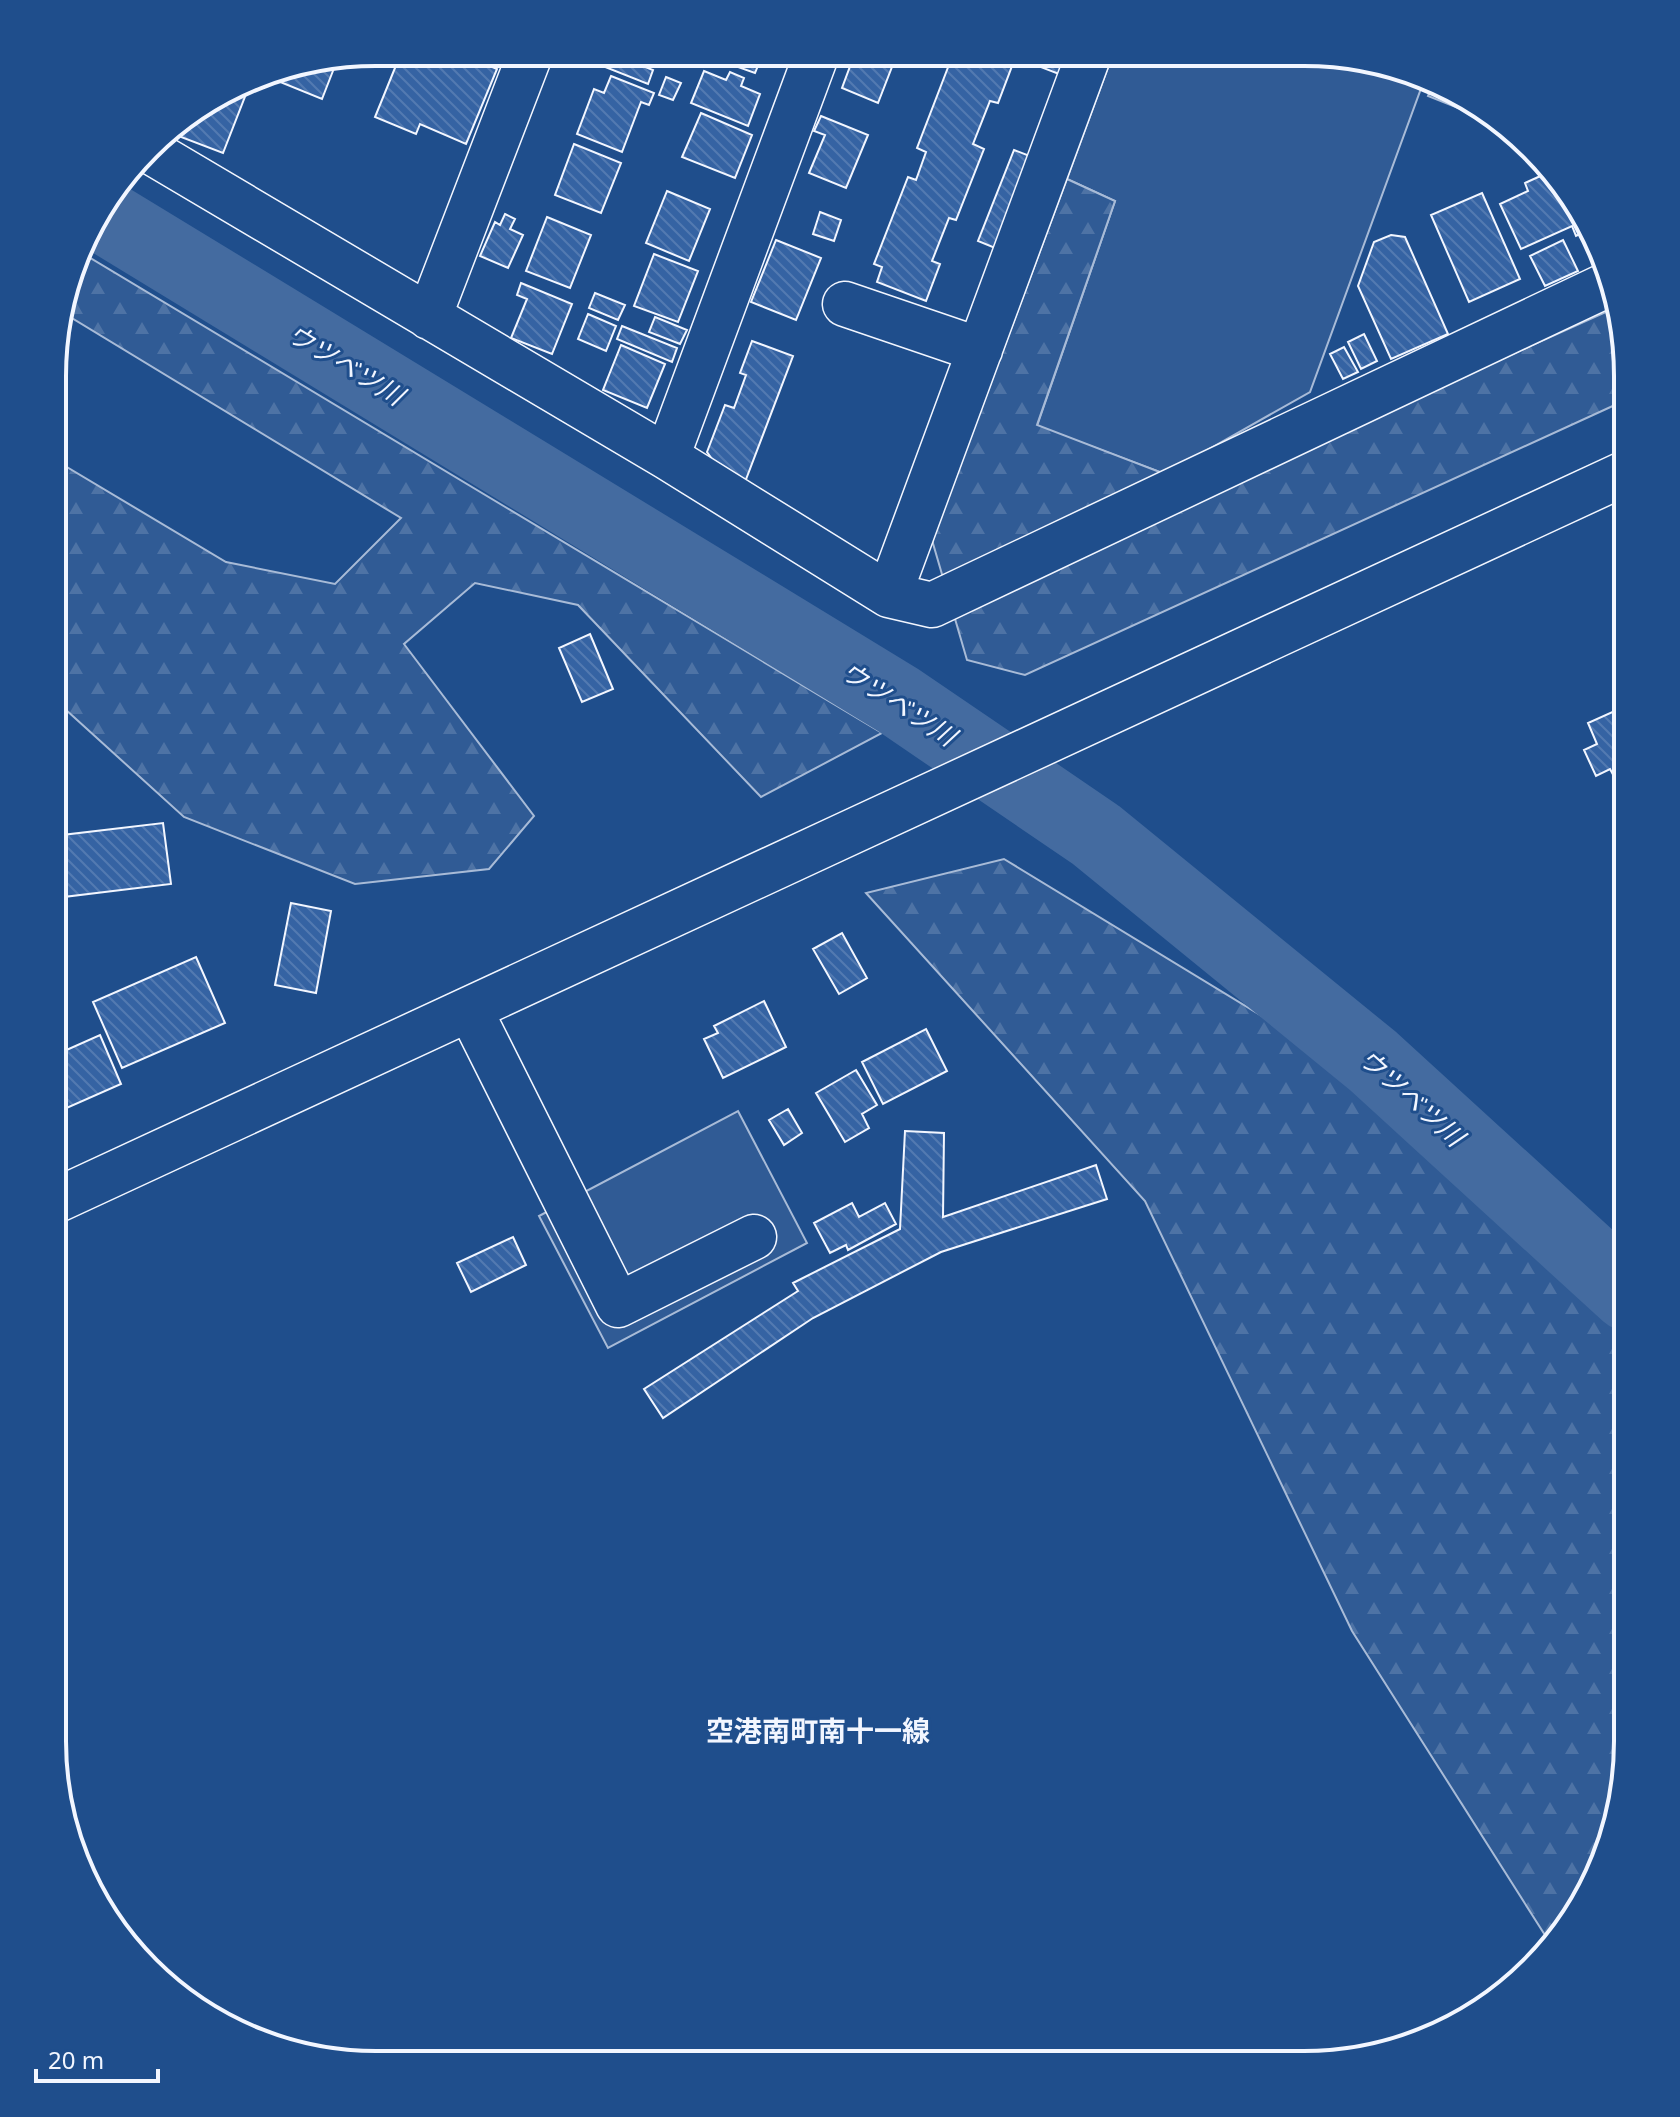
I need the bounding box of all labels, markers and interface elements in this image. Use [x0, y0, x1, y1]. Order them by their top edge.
water label: ウツベツ川 [281, 315, 414, 414]
water label: ウツベツ川 [835, 652, 966, 755]
water label: ウツベツ川 [1352, 1040, 1475, 1156]
district label: 空港南町南十一線 [706, 1711, 930, 1749]
scale bar [36, 2033, 158, 2083]
text: 20 m [48, 2043, 104, 2076]

